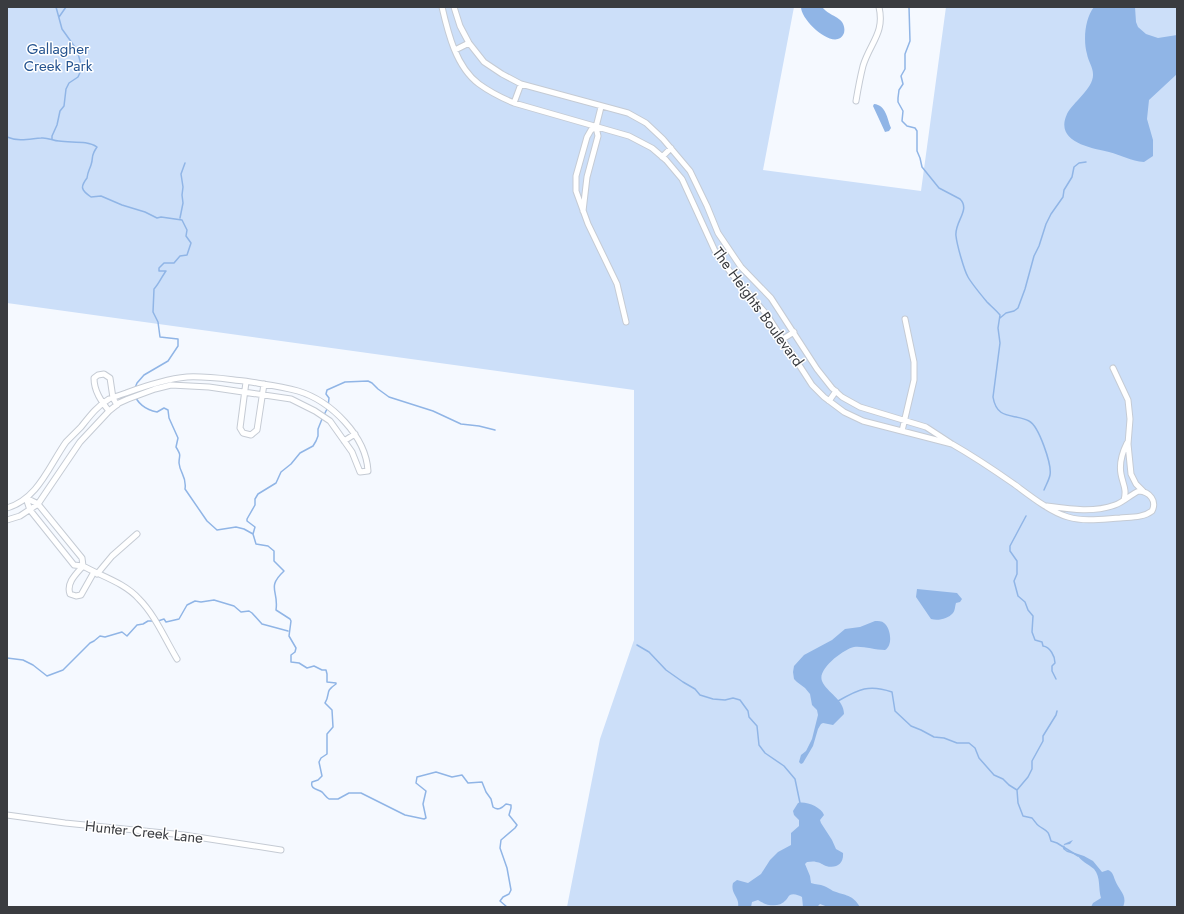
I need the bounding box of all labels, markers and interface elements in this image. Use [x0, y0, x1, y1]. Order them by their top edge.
park label: Gallagher Creek Park [24, 38, 93, 77]
street label: The Heights Boulevard [707, 243, 809, 371]
street label: Hunter Creek Lane [84, 815, 204, 849]

